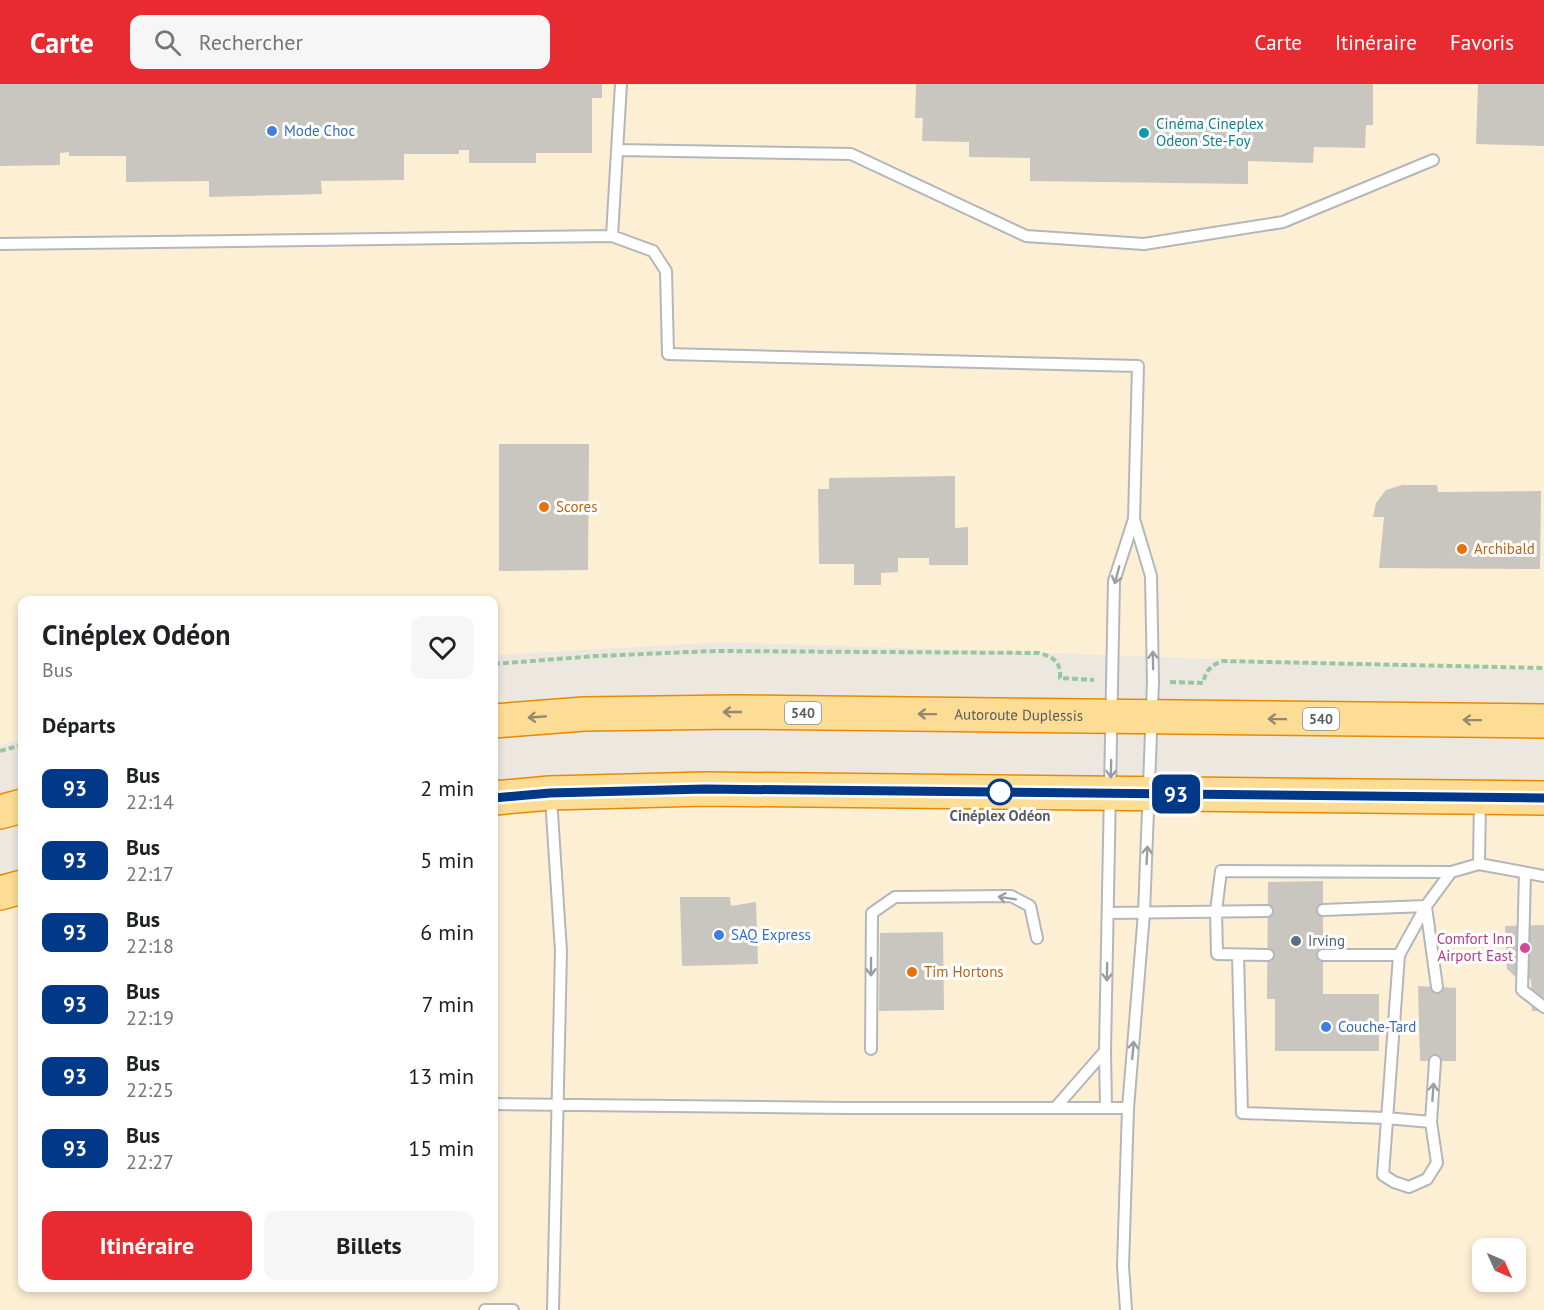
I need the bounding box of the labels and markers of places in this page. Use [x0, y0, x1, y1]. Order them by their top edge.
place label: Cinéma Cineplex Odeon Ste-Foy [1156, 114, 1264, 150]
place label: Mode Choc [284, 121, 355, 140]
marker: Mode Choc [265, 124, 279, 138]
marker: Cinéma Cineplex Odeon Ste-Foy [1137, 126, 1151, 140]
place label: Scores [556, 497, 597, 516]
marker: Scores [537, 500, 551, 514]
place label: Archibald [1474, 539, 1535, 558]
marker: Archibald [1455, 542, 1469, 556]
marker: Cinéplex Odéon [987, 779, 1013, 805]
place label: Cinéplex Odéon [950, 806, 1050, 825]
place label: SAQ Express [731, 925, 811, 944]
marker: SAQ Express [712, 928, 726, 942]
place label: Comfort Inn Airport East [1437, 929, 1513, 965]
place label: Irving [1308, 931, 1345, 950]
marker: Irving [1289, 934, 1303, 948]
marker: Comfort Inn Airport East [1518, 941, 1532, 955]
place label: Tim Hortons [924, 962, 1004, 981]
marker: Tim Hortons [905, 965, 919, 979]
place label: Couche-Tard [1338, 1017, 1416, 1036]
marker: Couche-Tard [1319, 1020, 1333, 1034]

